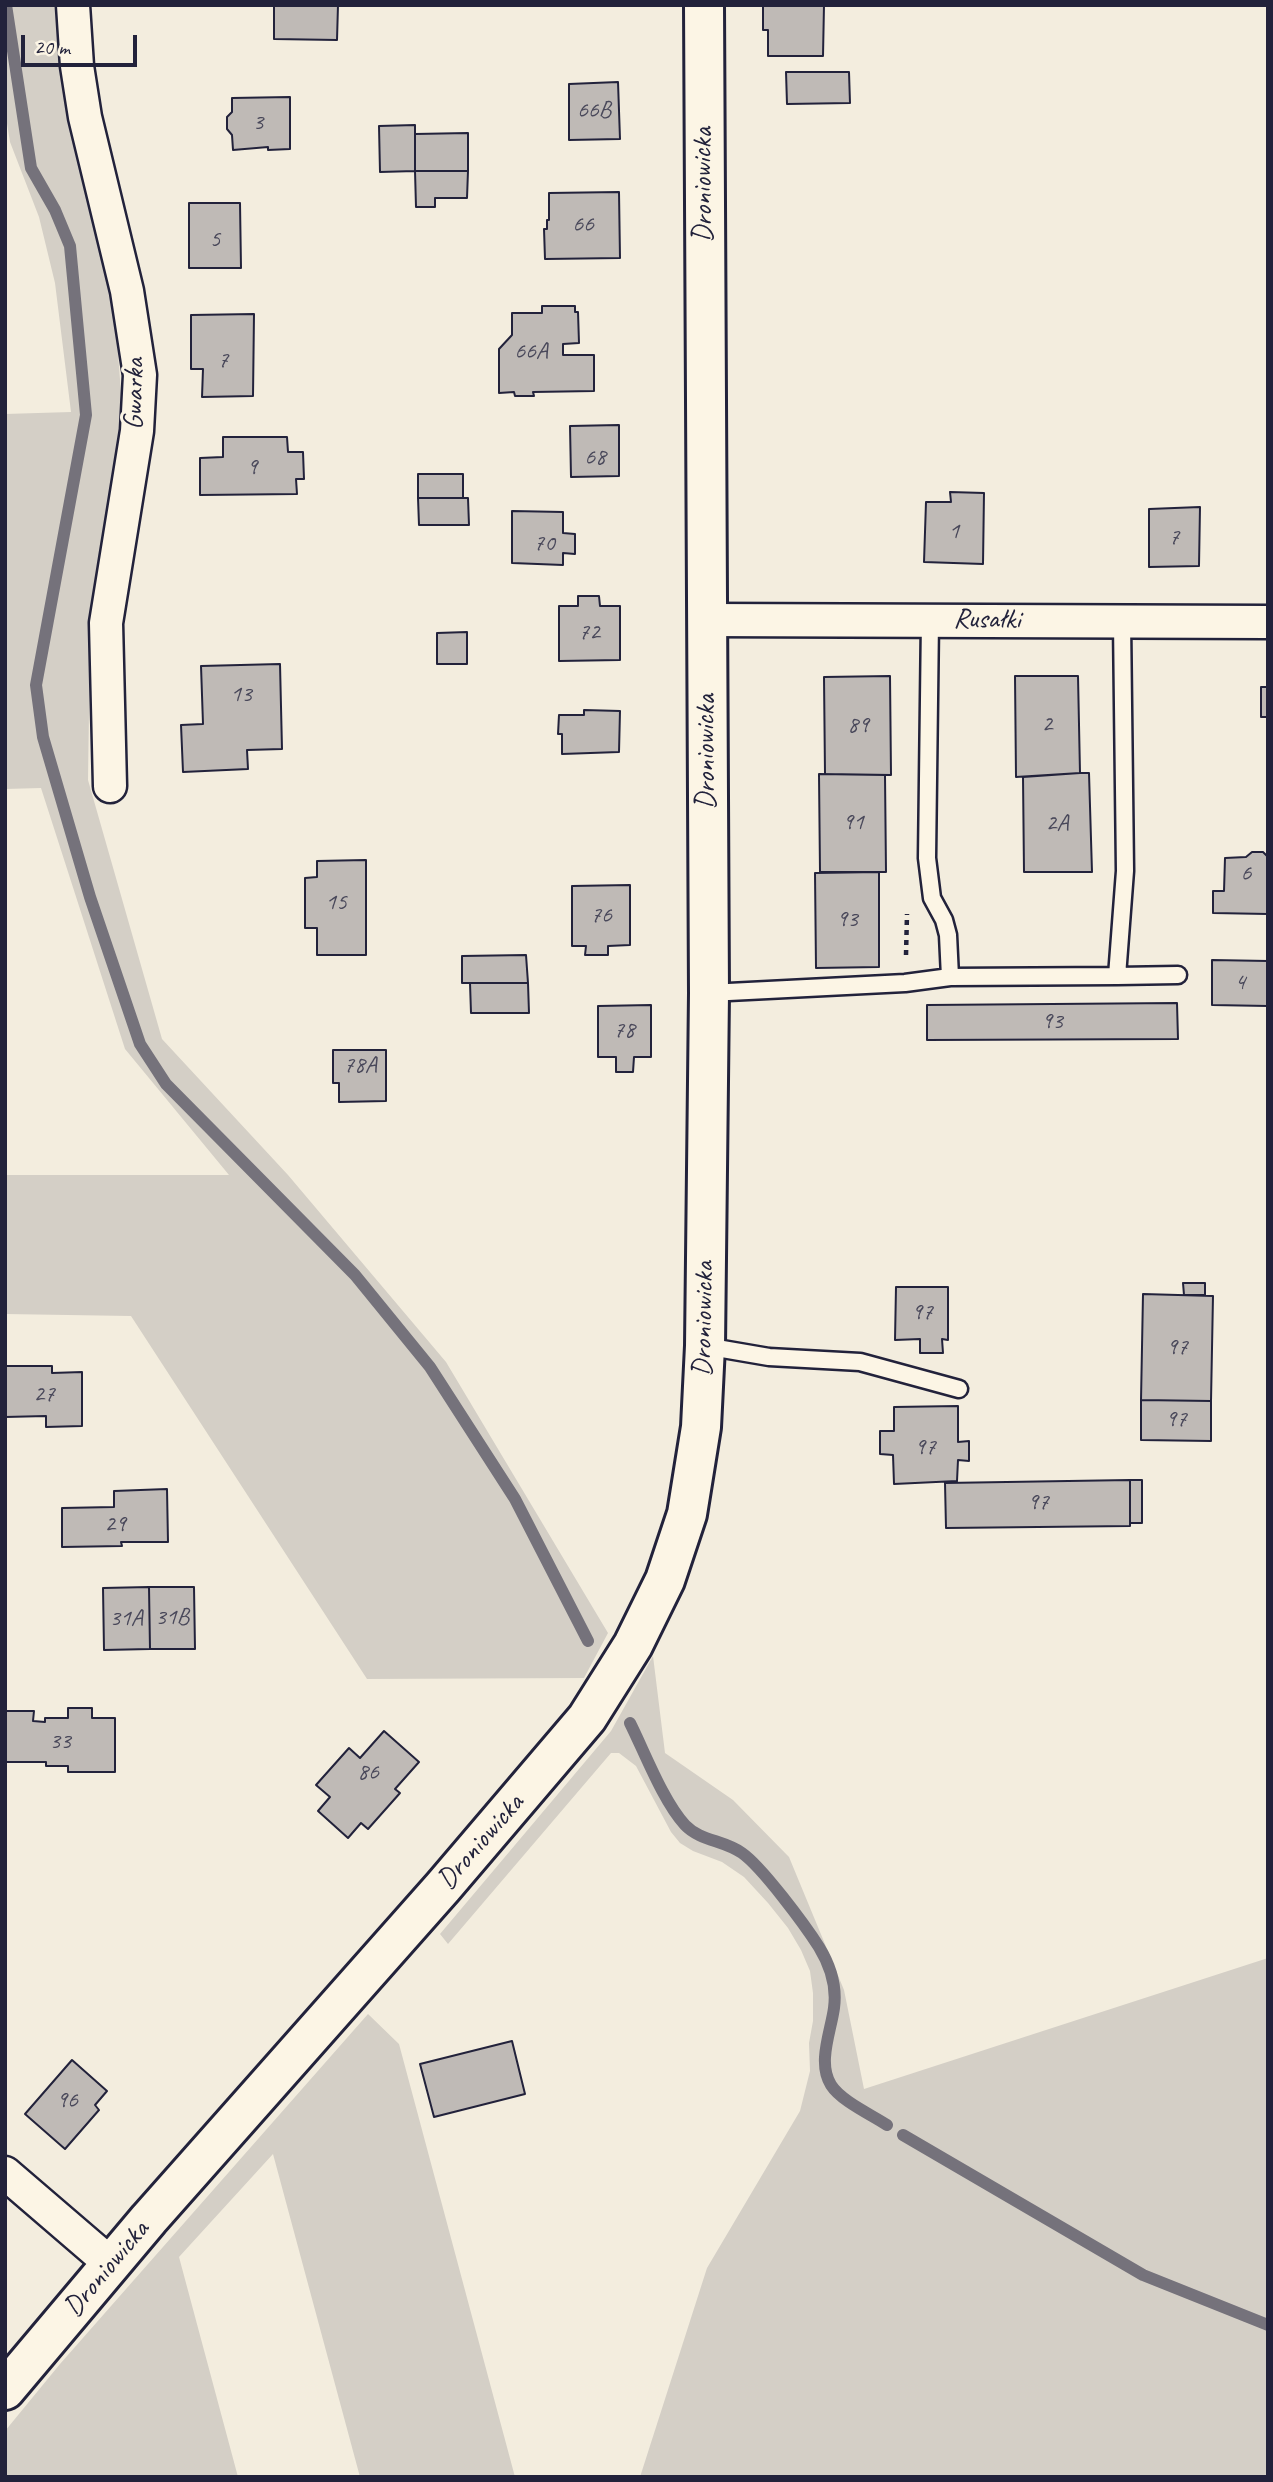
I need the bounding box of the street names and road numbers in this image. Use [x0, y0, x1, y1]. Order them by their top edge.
street label: Droniowicka [687, 127, 721, 243]
street label: Gwarka [118, 358, 152, 430]
street label: Rusałki [953, 603, 1021, 637]
street label: Droniowicka [690, 694, 724, 810]
street label: Droniowicka [686, 1261, 722, 1377]
street label: Droniowicka [431, 1787, 531, 1897]
street label: Droniowicka [57, 2214, 157, 2324]

